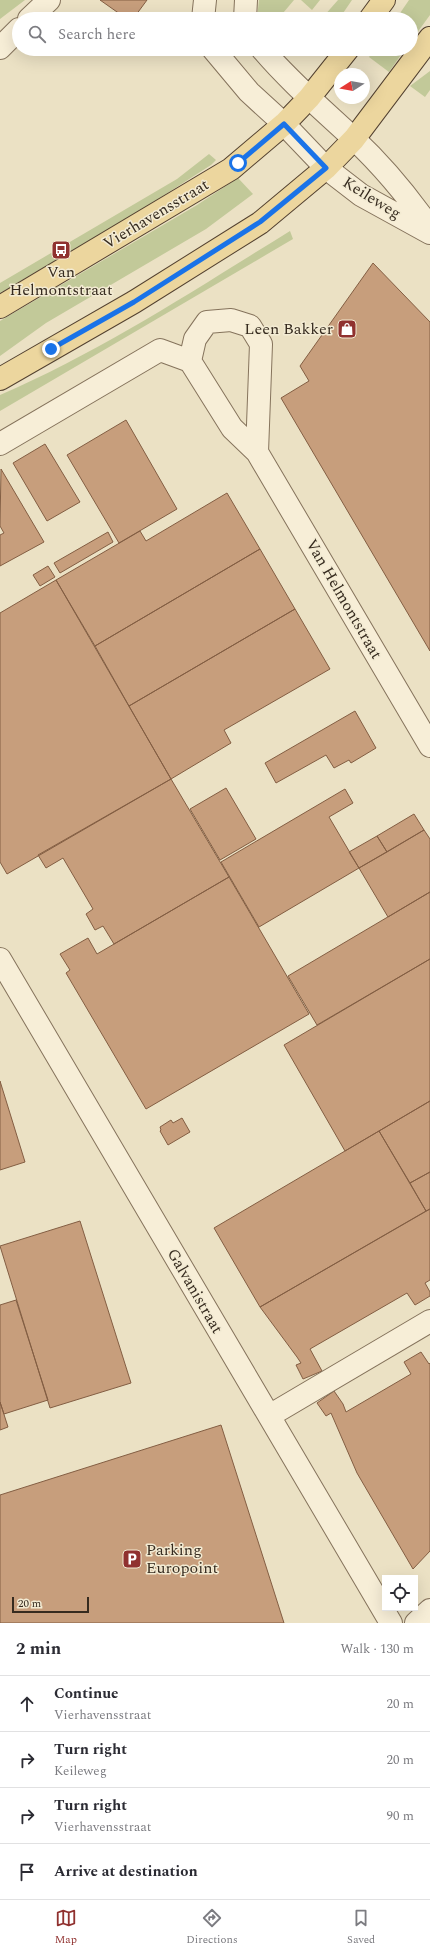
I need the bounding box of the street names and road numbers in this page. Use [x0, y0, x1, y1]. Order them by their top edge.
street label: Keileweg [338, 171, 406, 225]
street label: Vierhavensstraat [98, 173, 214, 255]
street label: Van Helmontstraat [300, 534, 388, 664]
street label: Galvanistraat [161, 1244, 229, 1338]

